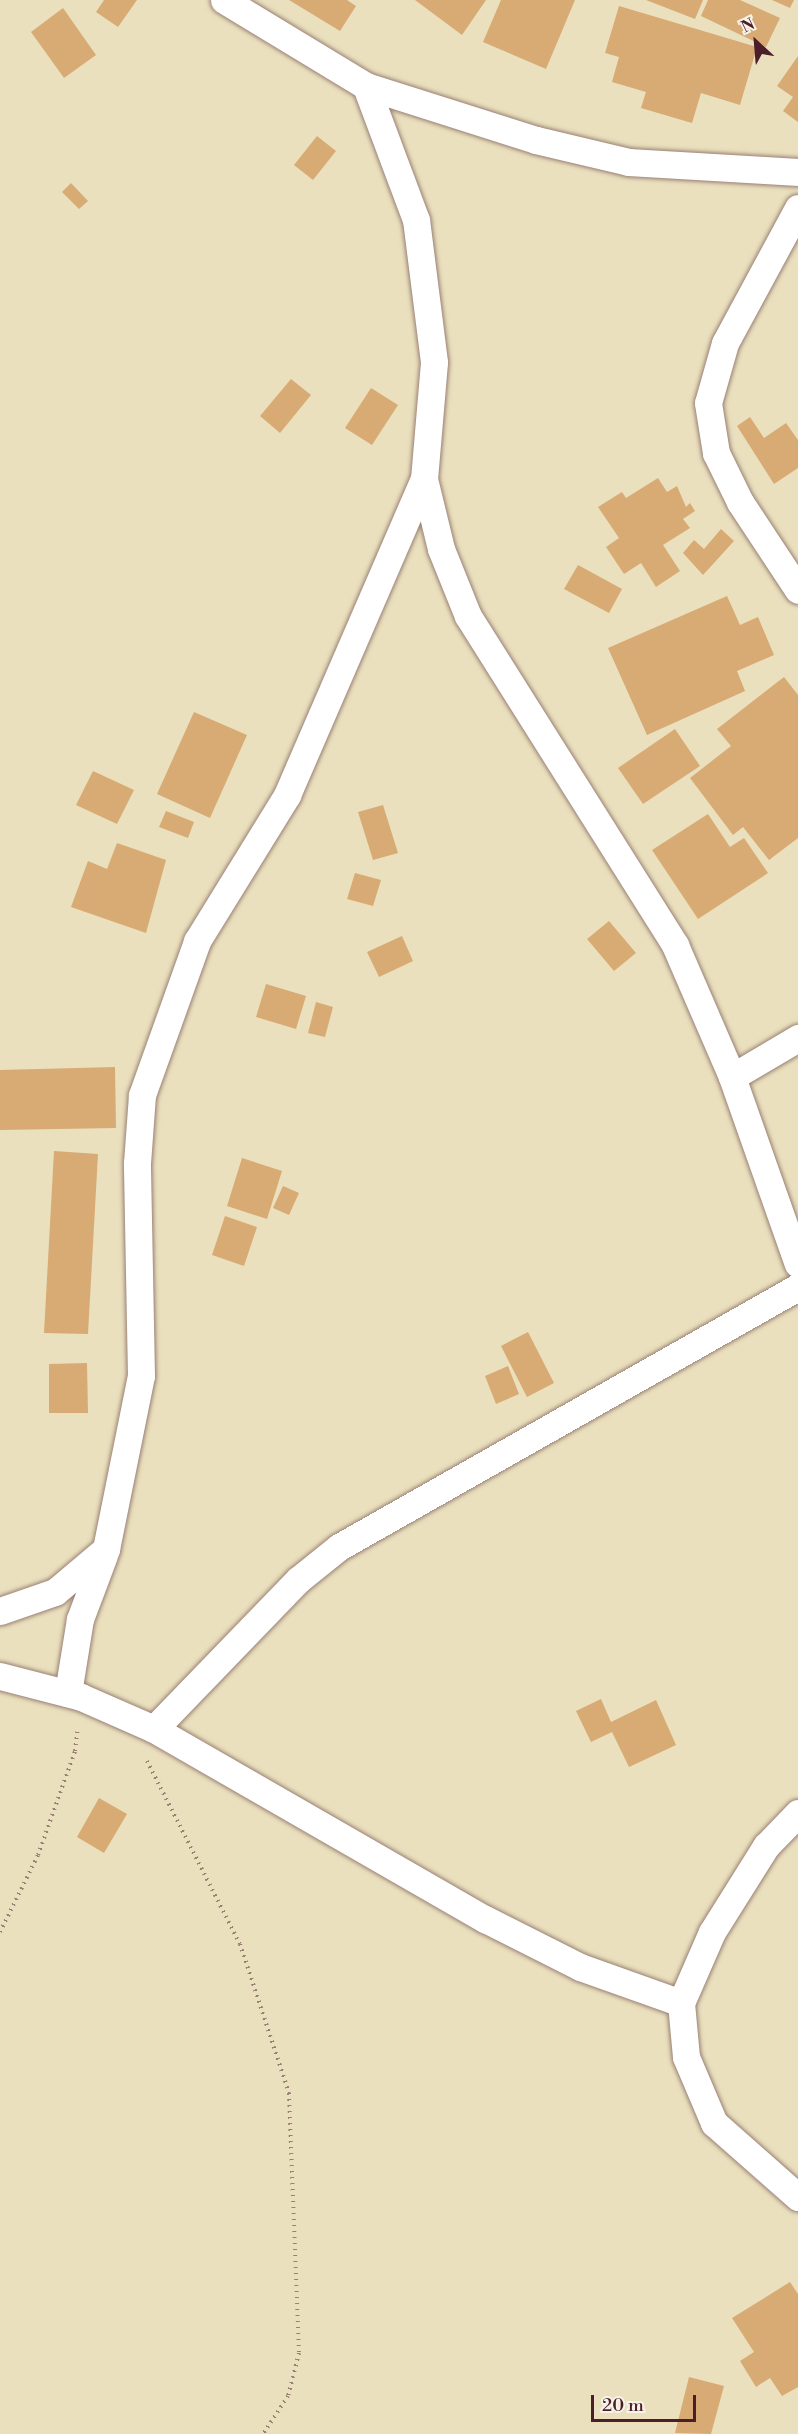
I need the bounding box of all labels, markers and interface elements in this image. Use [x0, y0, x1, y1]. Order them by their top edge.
north arrow [726, 12, 786, 72]
text: N [738, 14, 758, 38]
scale bar [594, 2383, 699, 2421]
text: 20 m [602, 2394, 644, 2417]

